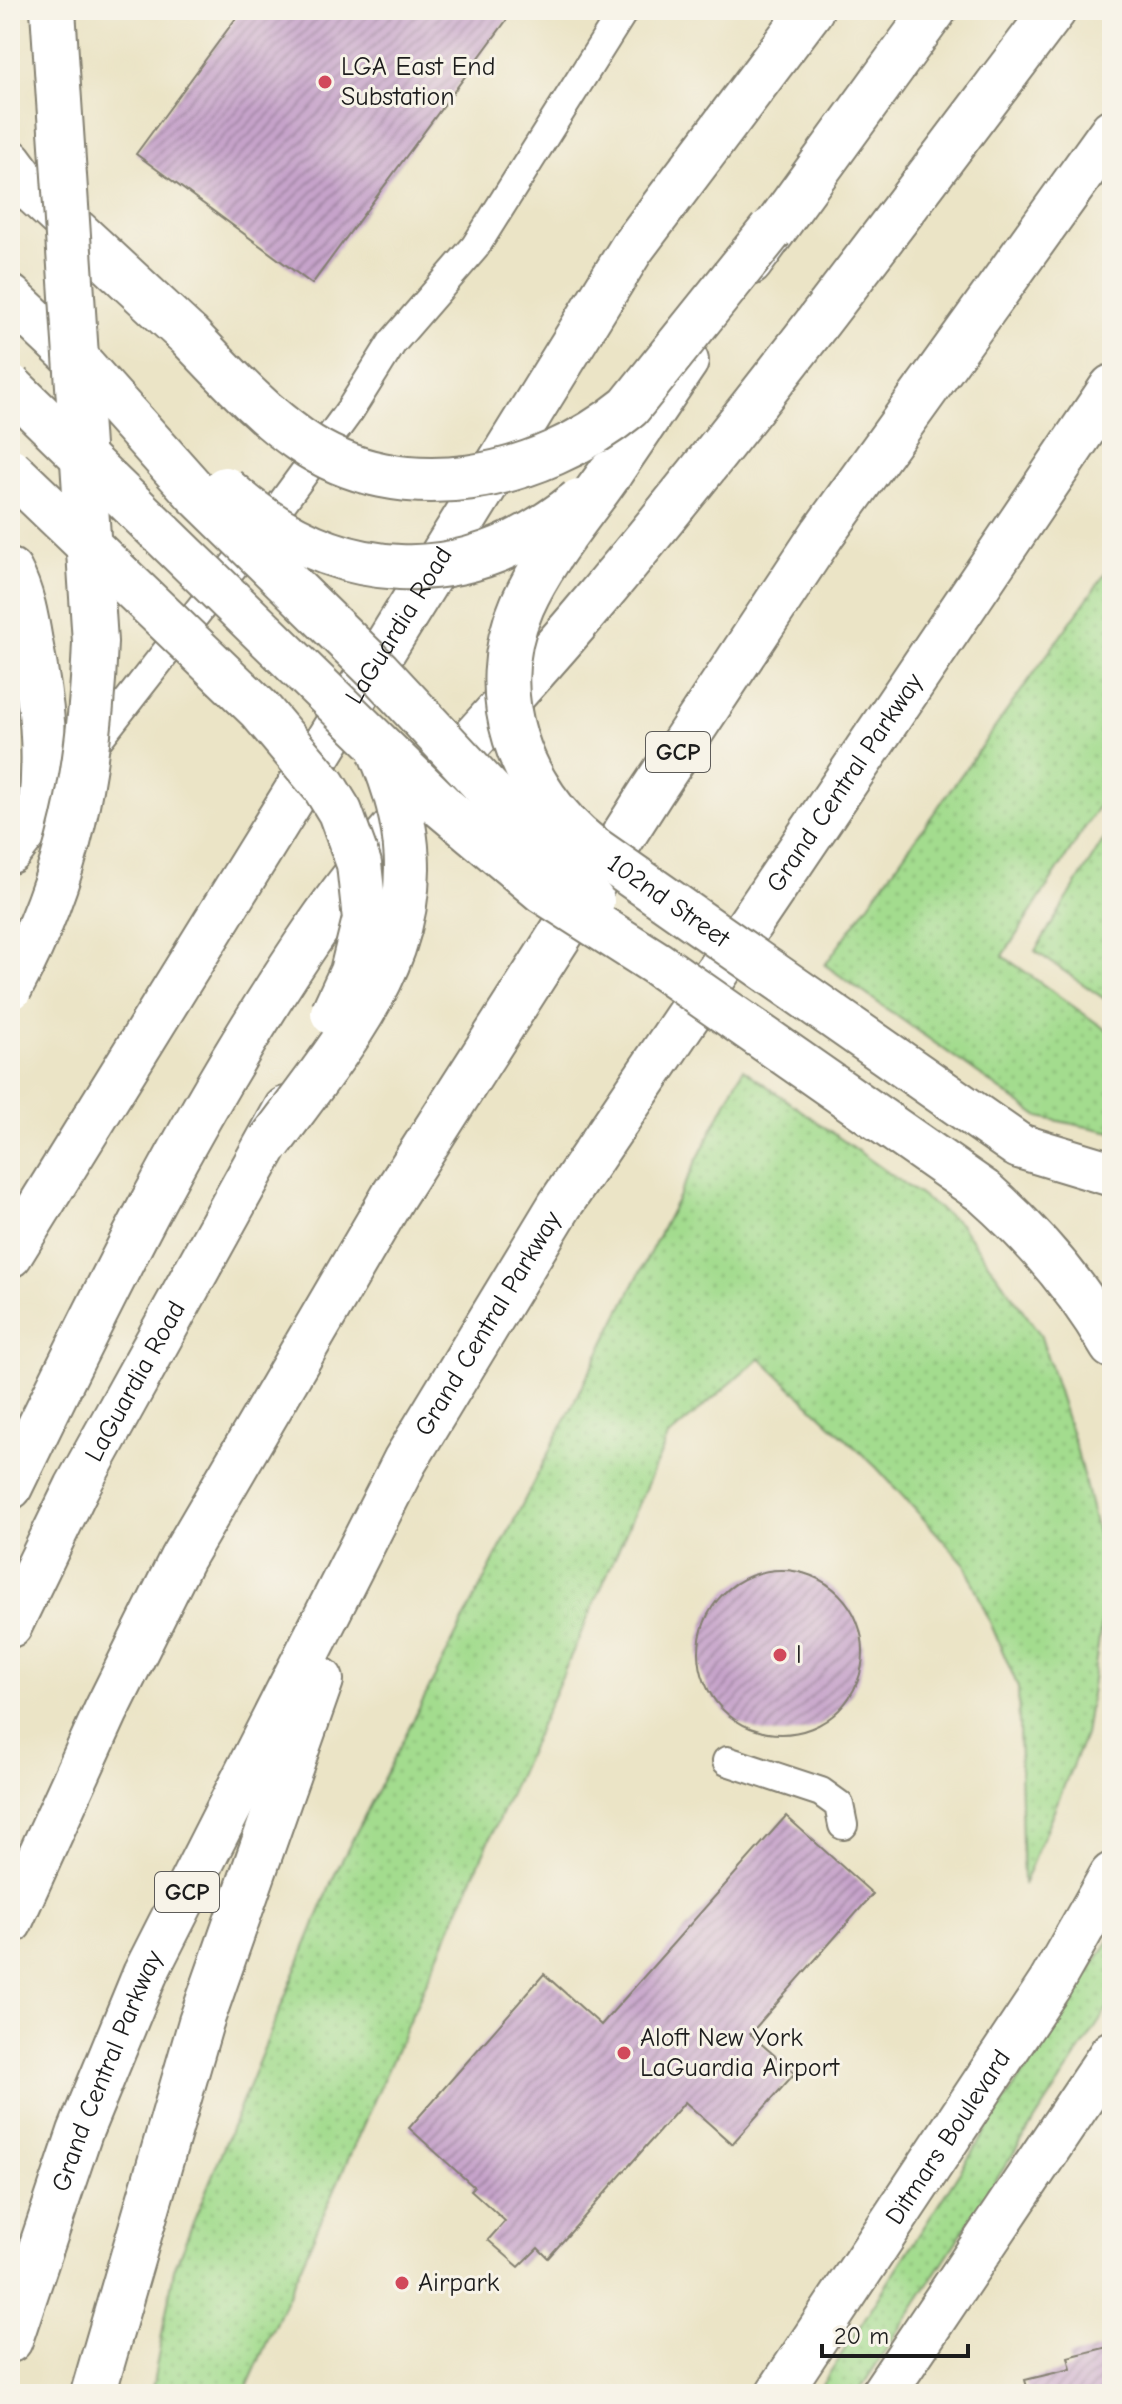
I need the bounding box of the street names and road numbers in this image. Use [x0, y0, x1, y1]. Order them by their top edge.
street label: LaGuardia Road [339, 541, 459, 709]
street label: Grand Central Parkway [761, 668, 929, 898]
road number: GCP [646, 732, 710, 772]
street label: 102nd Street [602, 848, 736, 955]
street label: Grand Central Parkway [409, 1206, 568, 1441]
street label: LaGuardia Road [79, 1296, 192, 1467]
road number: GCP [155, 1872, 219, 1912]
street label: Grand Central Parkway [46, 1945, 170, 2196]
street label: Ditmars Boulevard [880, 2044, 1017, 2230]

